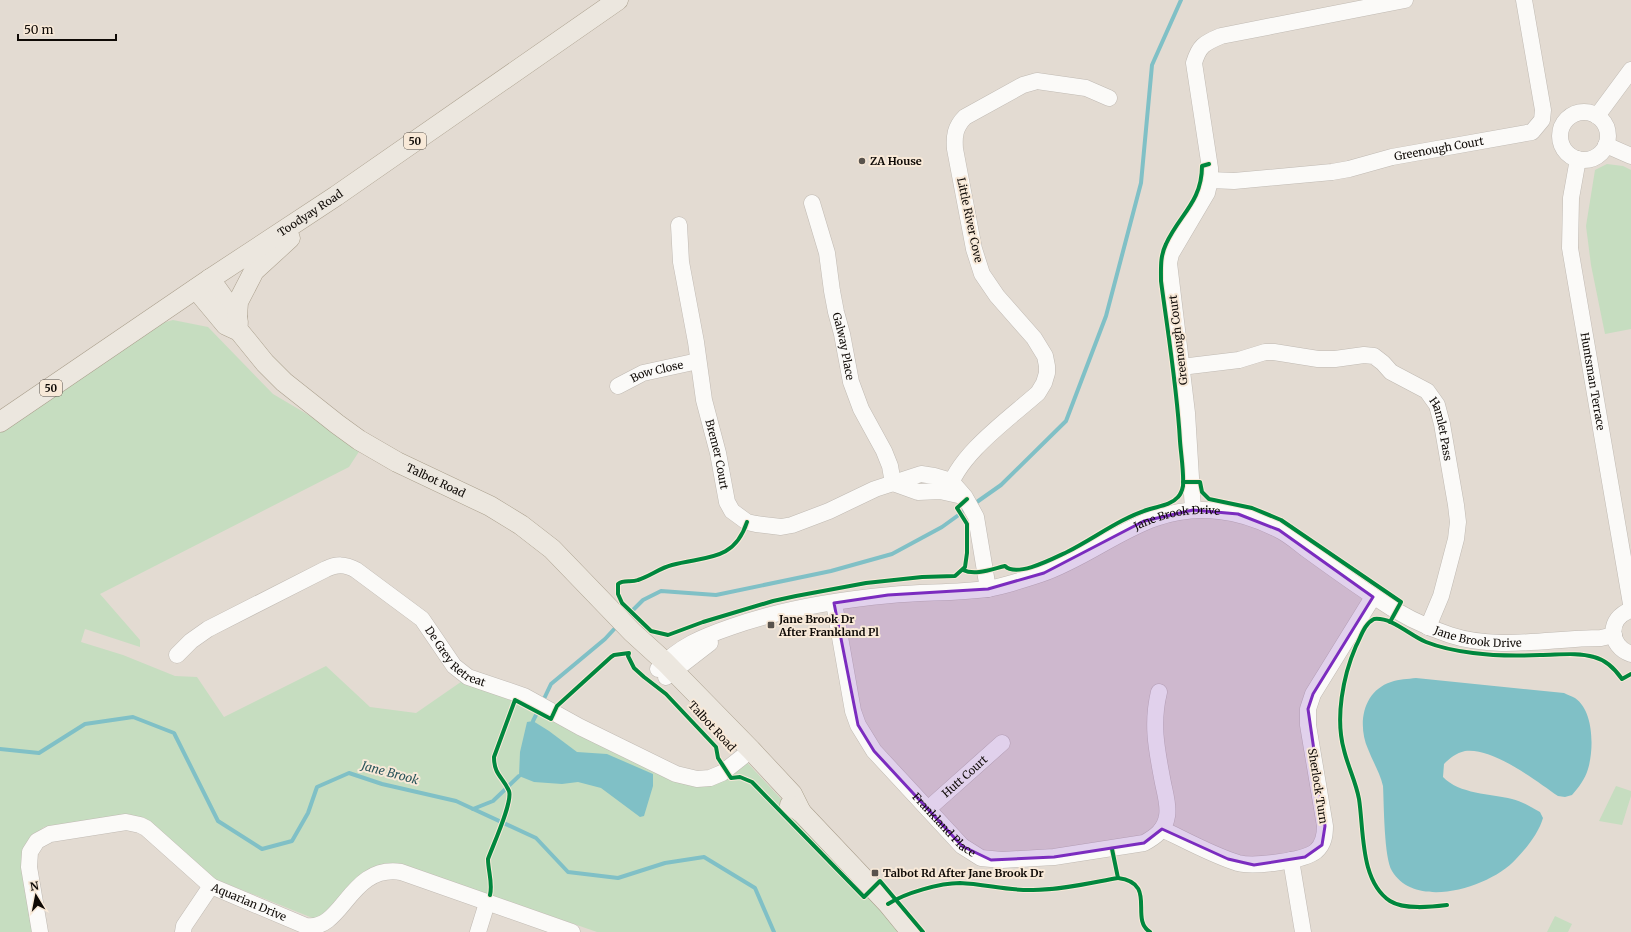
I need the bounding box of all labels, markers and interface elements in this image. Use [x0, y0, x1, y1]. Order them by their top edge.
scale bar [18, 16, 116, 42]
text: 50 m [24, 22, 53, 37]
road number: 50 [404, 133, 426, 149]
street label: Greenough Court [1393, 134, 1485, 163]
place label: ZA House [870, 154, 922, 168]
marker: ZA House [857, 156, 867, 166]
street label: Little River Cove [954, 176, 986, 264]
street label: Toodyay Road [275, 186, 346, 240]
street label: Greenough Court [1165, 294, 1190, 386]
street label: Galway Place [829, 311, 858, 381]
street label: Huntsman Terrace [1578, 331, 1608, 432]
street label: Bow Close [628, 357, 685, 385]
road number: 50 [40, 380, 62, 396]
street label: Hamlet Pass [1426, 394, 1455, 462]
street label: Bremer Court [702, 418, 732, 491]
street label: Talbot Road [404, 460, 468, 500]
street label: Jane Brook Drive [1131, 503, 1221, 534]
place label: Jane Brook Dr After Frankland Pl [778, 612, 879, 639]
marker: Jane Brook Dr After Frankland Pl [766, 620, 776, 630]
street label: Jane Brook Drive [1431, 623, 1522, 650]
street label: De Grey Retreat [422, 624, 488, 690]
street label: Talbot Road [685, 698, 739, 754]
street label: Sherlock Turn [1305, 747, 1331, 825]
street label: Hutt Court [939, 752, 991, 800]
water label: Jane Brook [358, 757, 421, 787]
street label: Frankland Place [909, 790, 979, 860]
place label: Talbot Rd After Jane Brook Dr [883, 866, 1044, 880]
marker: Talbot Rd After Jane Brook Dr [870, 868, 880, 878]
north arrow [16, 876, 56, 916]
text: N [29, 878, 40, 894]
street label: Aquarian Drive [208, 880, 289, 924]

